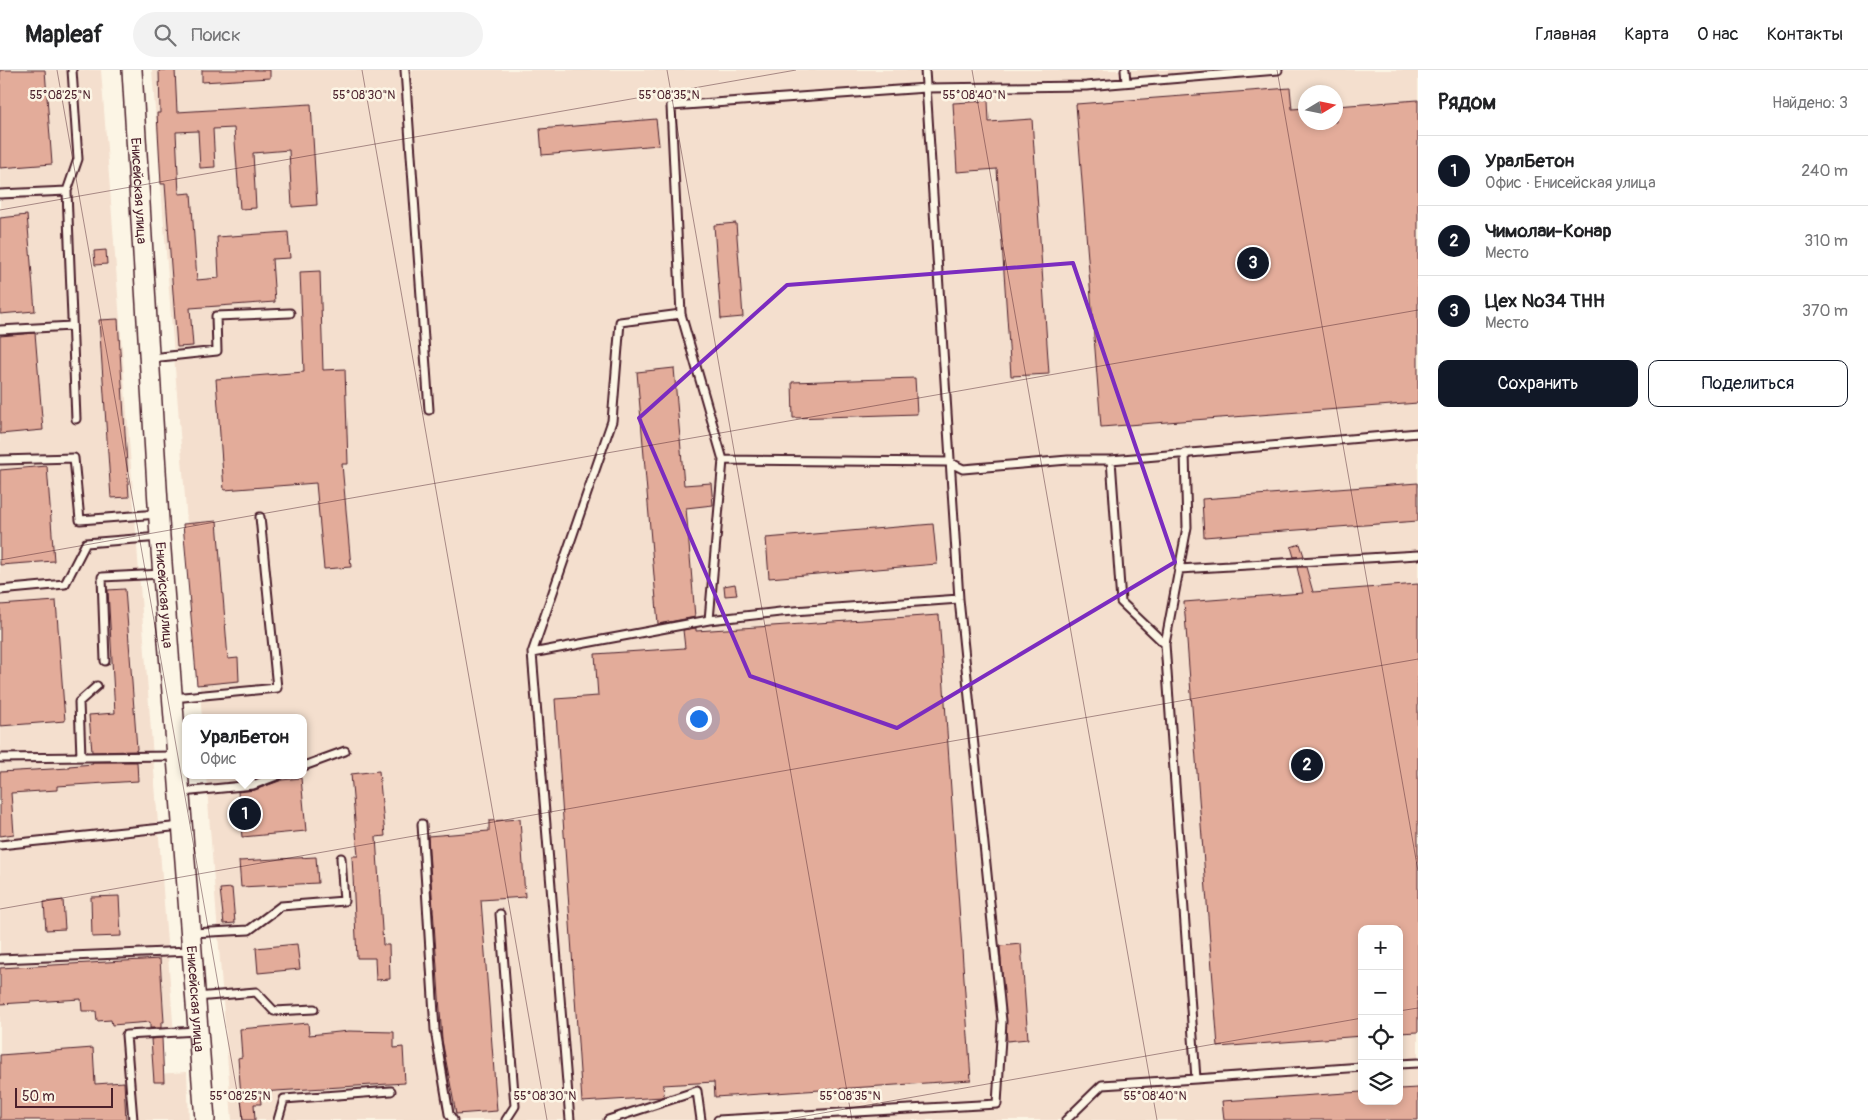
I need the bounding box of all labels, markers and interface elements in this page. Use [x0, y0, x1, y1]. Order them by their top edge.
search box [133, 12, 483, 57]
text: Mapleaf [25, 20, 103, 49]
icon: search [151, 21, 179, 49]
text: Поиск [191, 23, 241, 47]
text: Главная [1535, 23, 1596, 46]
text: Карта [1624, 23, 1669, 46]
text: О нас [1697, 23, 1739, 46]
text: Контакты [1767, 23, 1843, 46]
north arrow [1298, 85, 1343, 130]
text: 55°08'25"N [29, 88, 91, 103]
text: 55°08'30"N [333, 88, 395, 103]
text: 55°08'35"N [638, 88, 700, 103]
text: 55°08'40"N [942, 88, 1006, 103]
text: Рядом [1438, 89, 1496, 116]
text: Найдено: 3 [1772, 93, 1848, 113]
street label: Енисейская улица [127, 137, 150, 245]
text: УралБетон [1485, 149, 1574, 173]
text: 1 [1451, 161, 1457, 181]
text: 240 m [1801, 161, 1848, 181]
text: Офис · Енисейская улица [1485, 173, 1656, 193]
text: Чимолаи-Конар [1485, 219, 1611, 243]
text: 2 [1450, 231, 1458, 251]
text: 310 m [1804, 231, 1848, 251]
text: Место [1485, 243, 1529, 263]
pin: 3 [1237, 244, 1269, 282]
text: Цех №34 ТНН [1485, 289, 1605, 313]
text: 3 [1450, 301, 1458, 321]
text: 370 m [1802, 301, 1848, 321]
text: Место [1485, 313, 1529, 333]
button: Сохранить [1438, 360, 1638, 407]
button: Поделиться [1648, 360, 1848, 407]
street label: Енисейская улица [151, 541, 177, 649]
your location [686, 706, 712, 732]
popup [182, 714, 307, 779]
text: УралБетон [200, 725, 289, 749]
pin: 2 [1291, 746, 1323, 784]
text: Офис [200, 749, 237, 769]
pin: 1 [229, 795, 261, 833]
map controls [1358, 925, 1403, 1105]
button: + [1358, 925, 1403, 970]
street label: Енисейская улица [183, 945, 208, 1053]
button: − [1358, 970, 1403, 1015]
button: locate [1358, 1015, 1403, 1060]
button: layers [1358, 1060, 1403, 1105]
scale bar [15, 1085, 112, 1108]
text: 50 m [22, 1088, 55, 1105]
text: 55°08'25"N [209, 1089, 271, 1104]
text: 55°08'30"N [514, 1089, 576, 1104]
text: 55°08'35"N [819, 1089, 881, 1104]
text: 55°08'40"N [1123, 1089, 1187, 1104]

